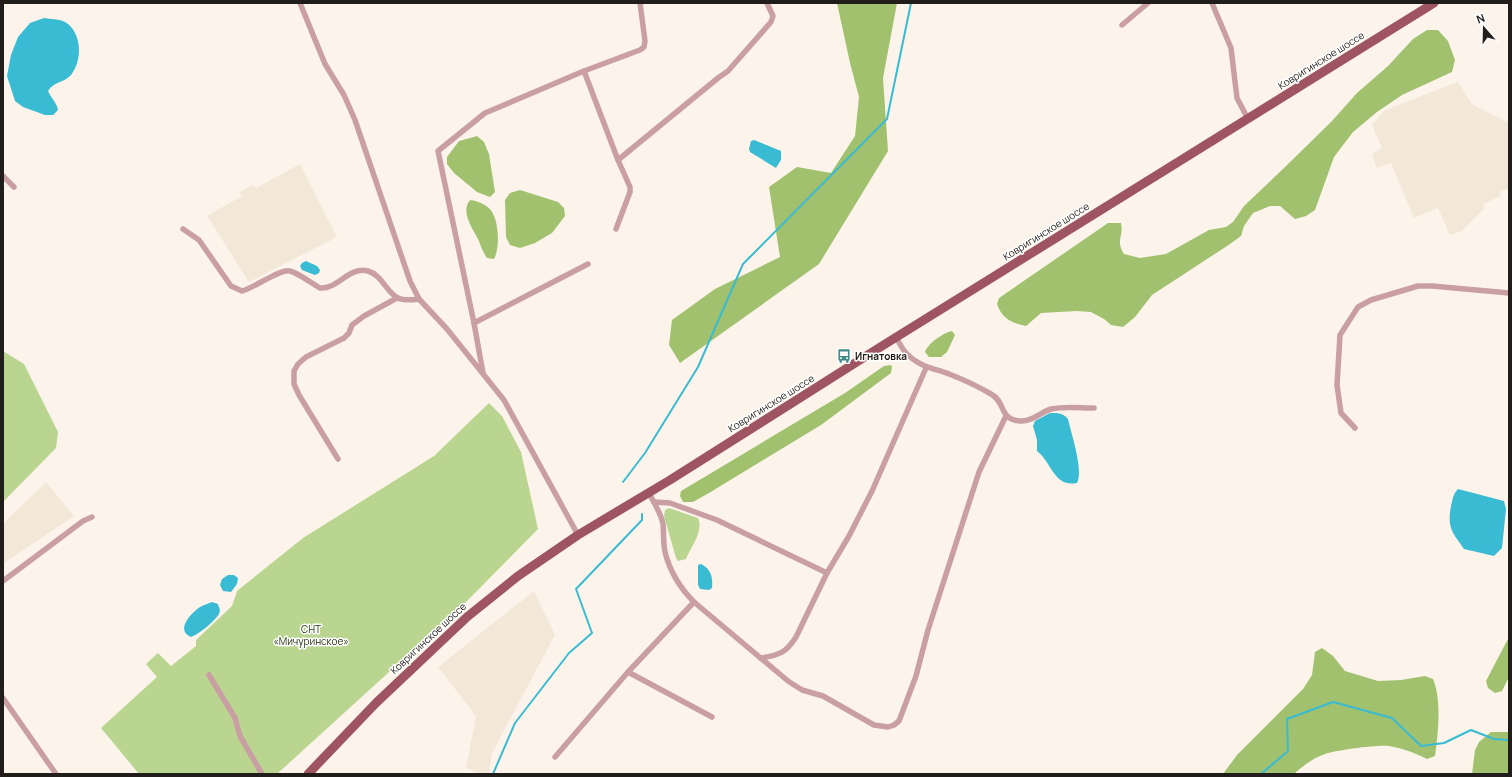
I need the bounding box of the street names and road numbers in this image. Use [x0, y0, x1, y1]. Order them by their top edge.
street label: Ковригинское шоссе [1275, 28, 1367, 92]
street label: Ковригинское шоссе [1000, 199, 1092, 263]
street label: Ковригинское шоссе [725, 371, 817, 435]
street label: Ковригинское шоссе [387, 599, 469, 677]

